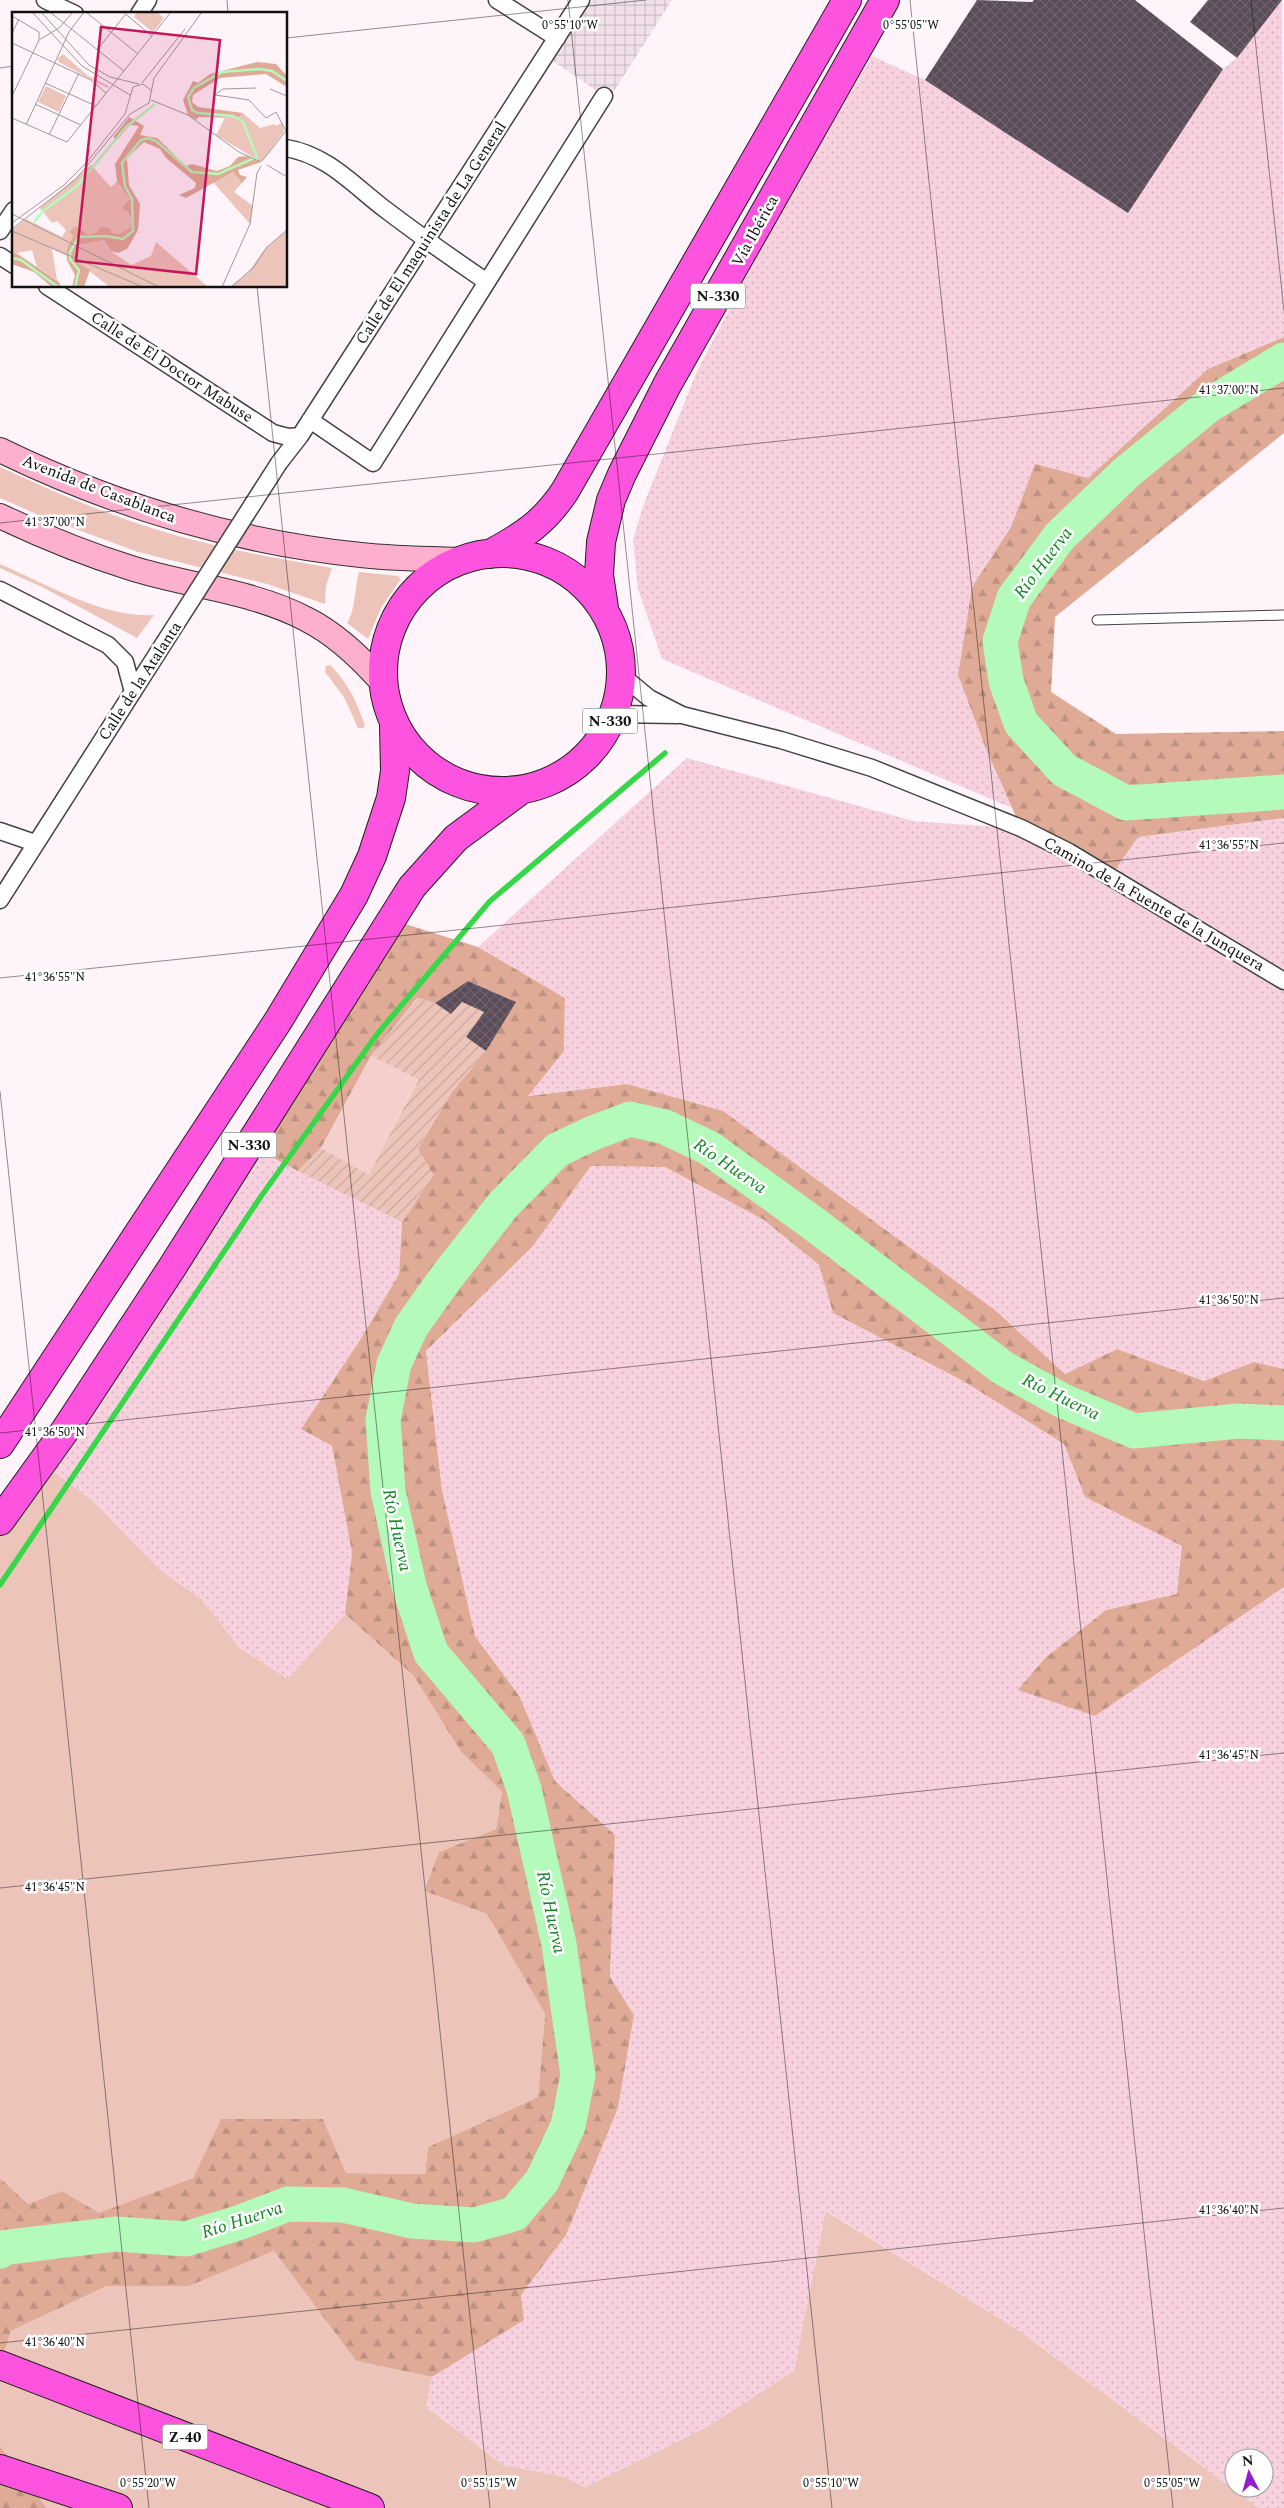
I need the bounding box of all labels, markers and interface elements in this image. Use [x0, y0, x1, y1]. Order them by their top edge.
inset map [12, 12, 288, 288]
text: 0°55'10"W [542, 16, 598, 35]
text: 0°55'05"W [883, 16, 939, 35]
street label: Calle de El maquinista de La General [350, 117, 512, 349]
street label: Vía Ibérica [725, 191, 785, 271]
road number: N-330 [690, 284, 746, 308]
street label: Calle de El Doctor Mabuse [86, 305, 258, 429]
text: 41°37'00"N [1199, 381, 1259, 400]
street label: Avenida de Casablanca [19, 449, 179, 529]
text: 41°37'00"N [25, 513, 85, 532]
water label: Río Huerva [1007, 521, 1079, 605]
street label: Calle de la Atalanta [92, 616, 188, 745]
road number: N-330 [582, 708, 638, 734]
street label: Camino de la Fuente de la Junquera [1039, 831, 1269, 977]
text: 41°36'55"N [1199, 836, 1259, 855]
text: 41°36'55"N [25, 968, 85, 987]
water label: Río Huerva [688, 1131, 772, 1201]
road number: N-330 [222, 1132, 276, 1158]
text: 41°36'50"N [1199, 1291, 1259, 1310]
water label: Río Huerva [1017, 1366, 1105, 1428]
text: 41°36'50"N [25, 1423, 85, 1442]
water label: Río Huerva [375, 1486, 419, 1574]
text: 41°36'45"N [1199, 1746, 1259, 1765]
water label: Río Huerva [529, 1868, 573, 1956]
text: 41°36'45"N [25, 1878, 85, 1897]
water label: Río Huerva [198, 2194, 286, 2246]
text: 41°36'40"N [1199, 2201, 1259, 2220]
text: 41°36'40"N [25, 2333, 85, 2352]
road number: Z-40 [162, 2424, 208, 2450]
north arrow [1224, 2448, 1274, 2498]
text: N [1241, 2450, 1254, 2472]
text: 0°55'20"W [120, 2474, 176, 2493]
text: 0°55'15"W [461, 2474, 517, 2493]
text: 0°55'10"W [803, 2474, 859, 2493]
text: 0°55'05"W [1144, 2474, 1200, 2493]

